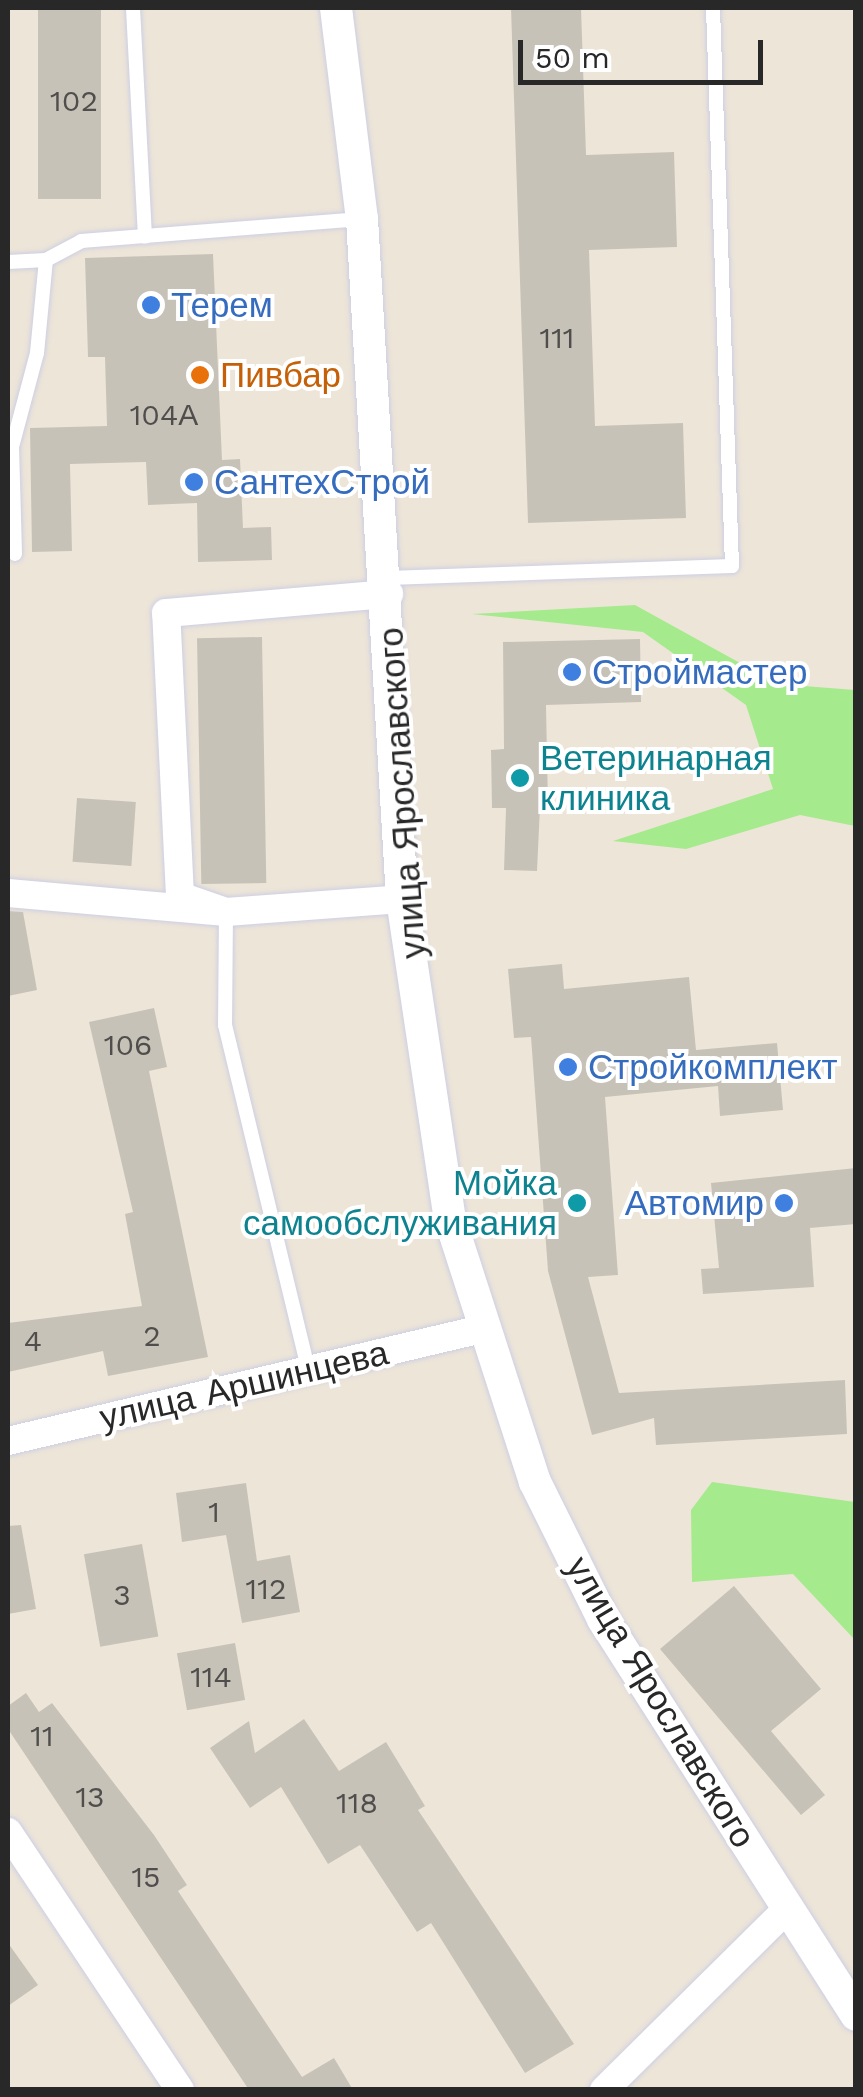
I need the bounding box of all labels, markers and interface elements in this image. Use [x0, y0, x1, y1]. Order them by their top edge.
scale bar [523, 20, 768, 82]
text: 50 m [535, 40, 610, 75]
house number: 102 [50, 83, 98, 119]
place label: Терем [171, 284, 273, 326]
marker: Терем [140, 294, 162, 316]
house number: 111 [539, 320, 575, 356]
place label: Пивбар [220, 354, 341, 396]
marker: Пивбар [189, 364, 211, 386]
house number: 104А [130, 397, 198, 433]
place label: СантехСтрой [214, 461, 430, 503]
marker: СантехСтрой [183, 471, 205, 493]
street label: улица Ярославского [369, 626, 435, 960]
place label: Строймастер [592, 651, 807, 693]
marker: Строймастер [561, 661, 583, 683]
place label: Ветеринарная клиника [540, 737, 772, 819]
marker: Ветеринарная клиника [509, 767, 531, 789]
house number: 106 [104, 1027, 152, 1063]
place label: Стройкомплект [588, 1046, 838, 1088]
marker: Стройкомплект [557, 1056, 579, 1078]
place label: Мойка самообслуживания [243, 1162, 557, 1244]
place label: Автомир [625, 1182, 764, 1224]
marker: Мойка самообслуживания [566, 1192, 588, 1214]
marker: Автомир [773, 1192, 795, 1214]
house number: 2 [143, 1318, 161, 1354]
house number: 4 [24, 1323, 42, 1359]
street label: улица Аршинцева [96, 1331, 392, 1439]
house number: 1 [208, 1494, 220, 1530]
street label: улица Ярославского [557, 1549, 765, 1855]
house number: 112 [246, 1571, 286, 1607]
house number: 3 [113, 1577, 131, 1613]
house number: 114 [190, 1659, 232, 1695]
house number: 11 [30, 1718, 54, 1754]
house number: 13 [75, 1779, 105, 1815]
house number: 118 [336, 1785, 378, 1821]
house number: 15 [131, 1859, 161, 1895]

